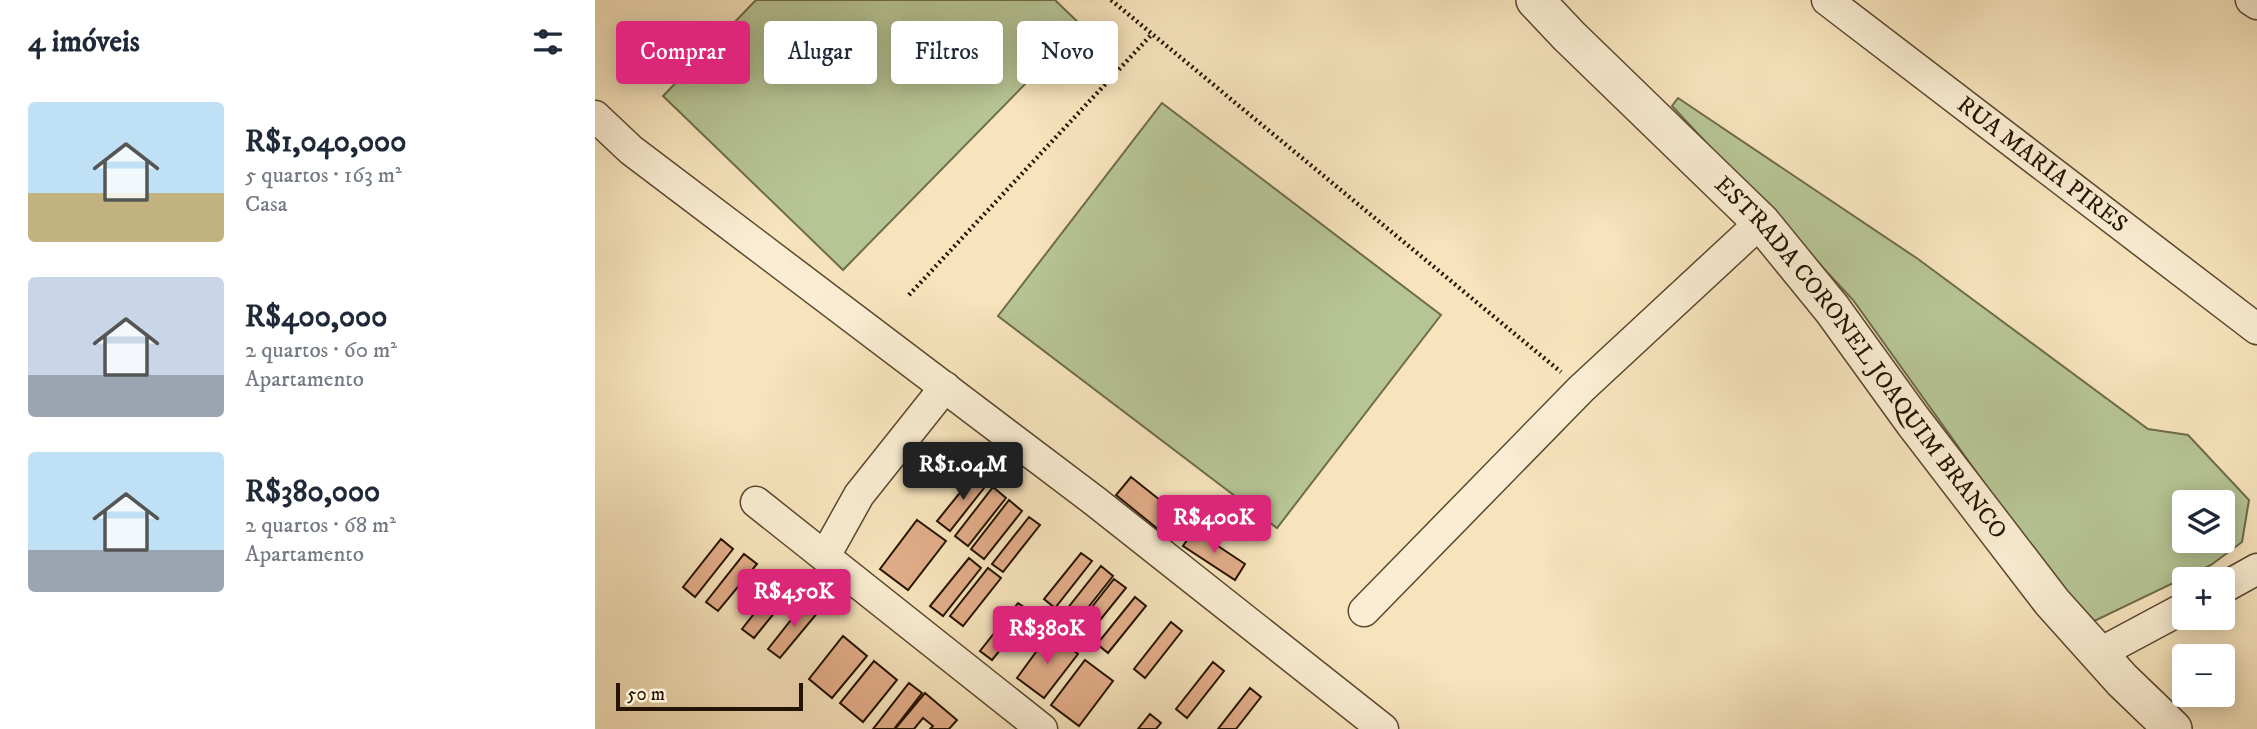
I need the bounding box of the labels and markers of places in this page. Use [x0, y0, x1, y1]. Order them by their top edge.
pin: R$1.04M [898, 442, 1028, 502]
pin: R$400K [1157, 496, 1271, 555]
pin: R$450K [737, 570, 851, 629]
pin: R$380K [990, 606, 1104, 666]

